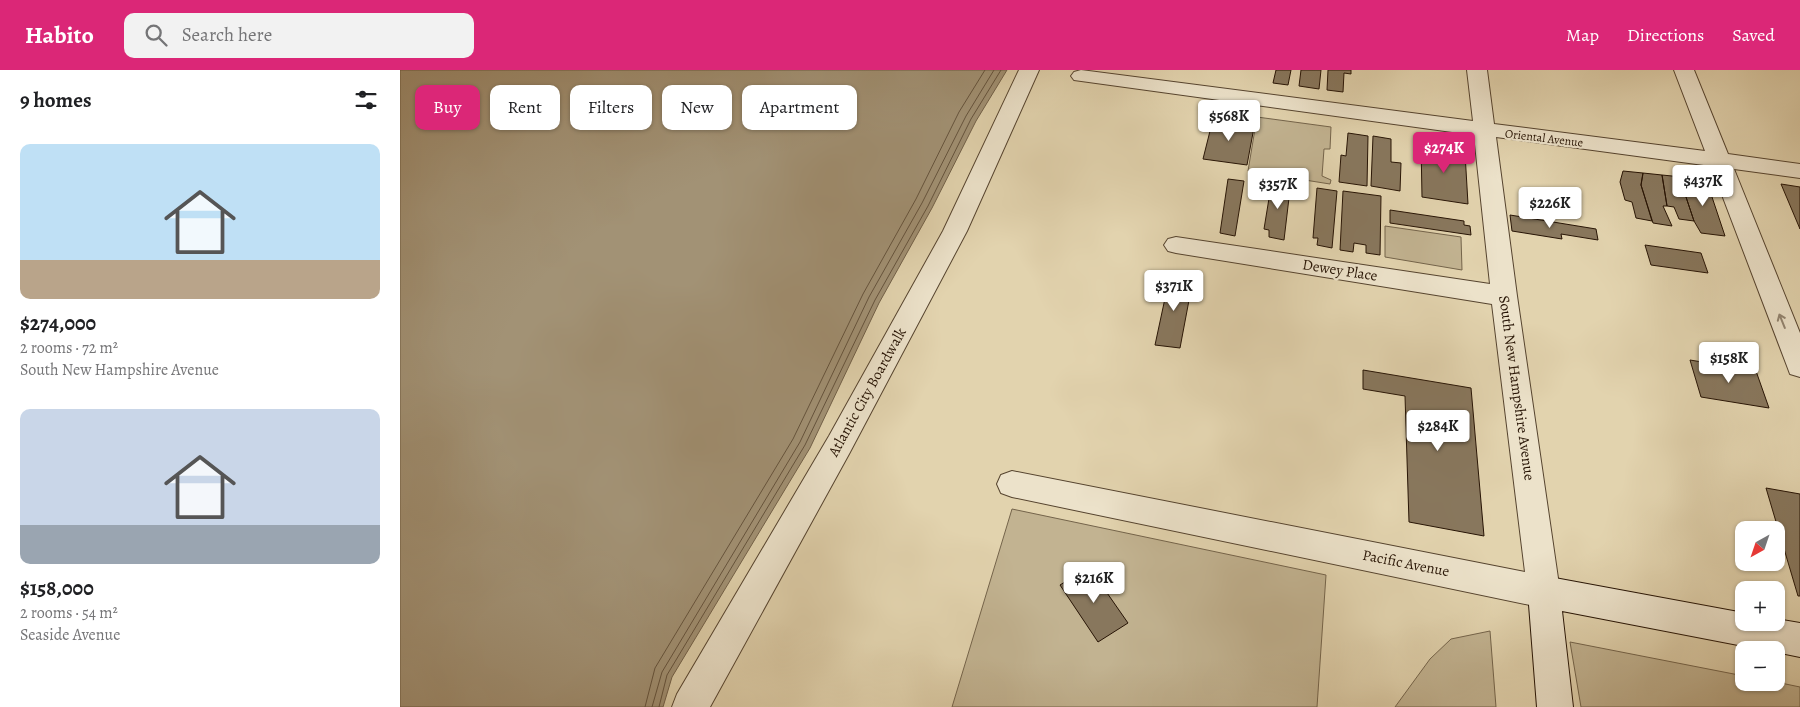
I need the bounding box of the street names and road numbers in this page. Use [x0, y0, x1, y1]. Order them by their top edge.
street label: Oriental Avenue [1504, 125, 1584, 151]
street label: Dewey Place [1301, 254, 1379, 286]
street label: South New Hampshire Avenue [1494, 294, 1540, 482]
street label: Atlantic City Boardwalk [823, 324, 911, 461]
street label: Pacific Avenue [1361, 545, 1452, 581]

